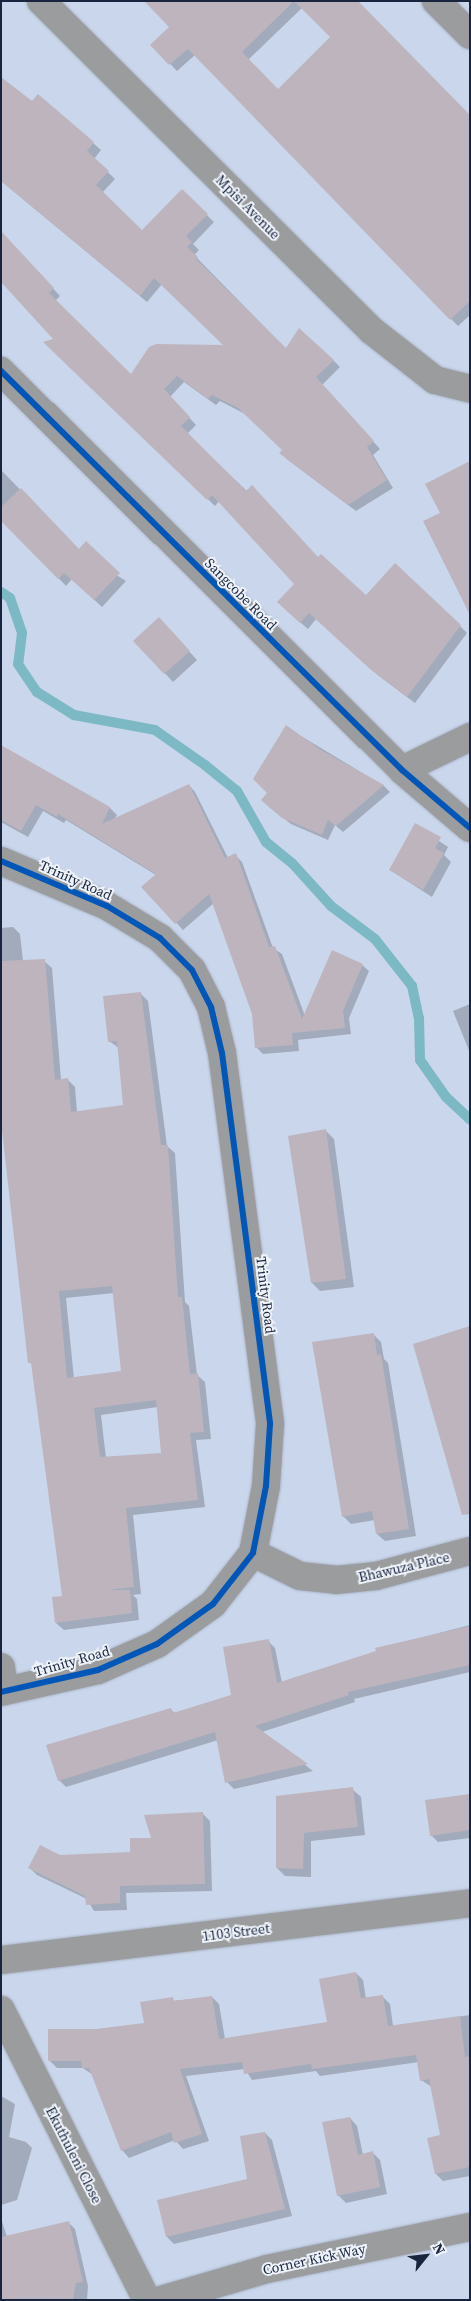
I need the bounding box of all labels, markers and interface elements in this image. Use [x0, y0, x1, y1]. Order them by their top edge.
street label: Mpisi Avenue [212, 171, 284, 243]
street label: Sangcobe Road [202, 555, 280, 633]
street label: Trinity Road [37, 857, 115, 903]
street label: Trinity Road [253, 1256, 279, 1334]
street label: Bhawuza Place [357, 1548, 451, 1586]
street label: Trinity Road [32, 1642, 112, 1680]
street label: 1103 Street [202, 1920, 270, 1944]
street label: Ekuthuleni Close [42, 2104, 106, 2206]
north arrow [401, 2231, 451, 2281]
text: N [428, 2239, 450, 2258]
street label: Corner Kick Way [261, 2240, 367, 2278]

